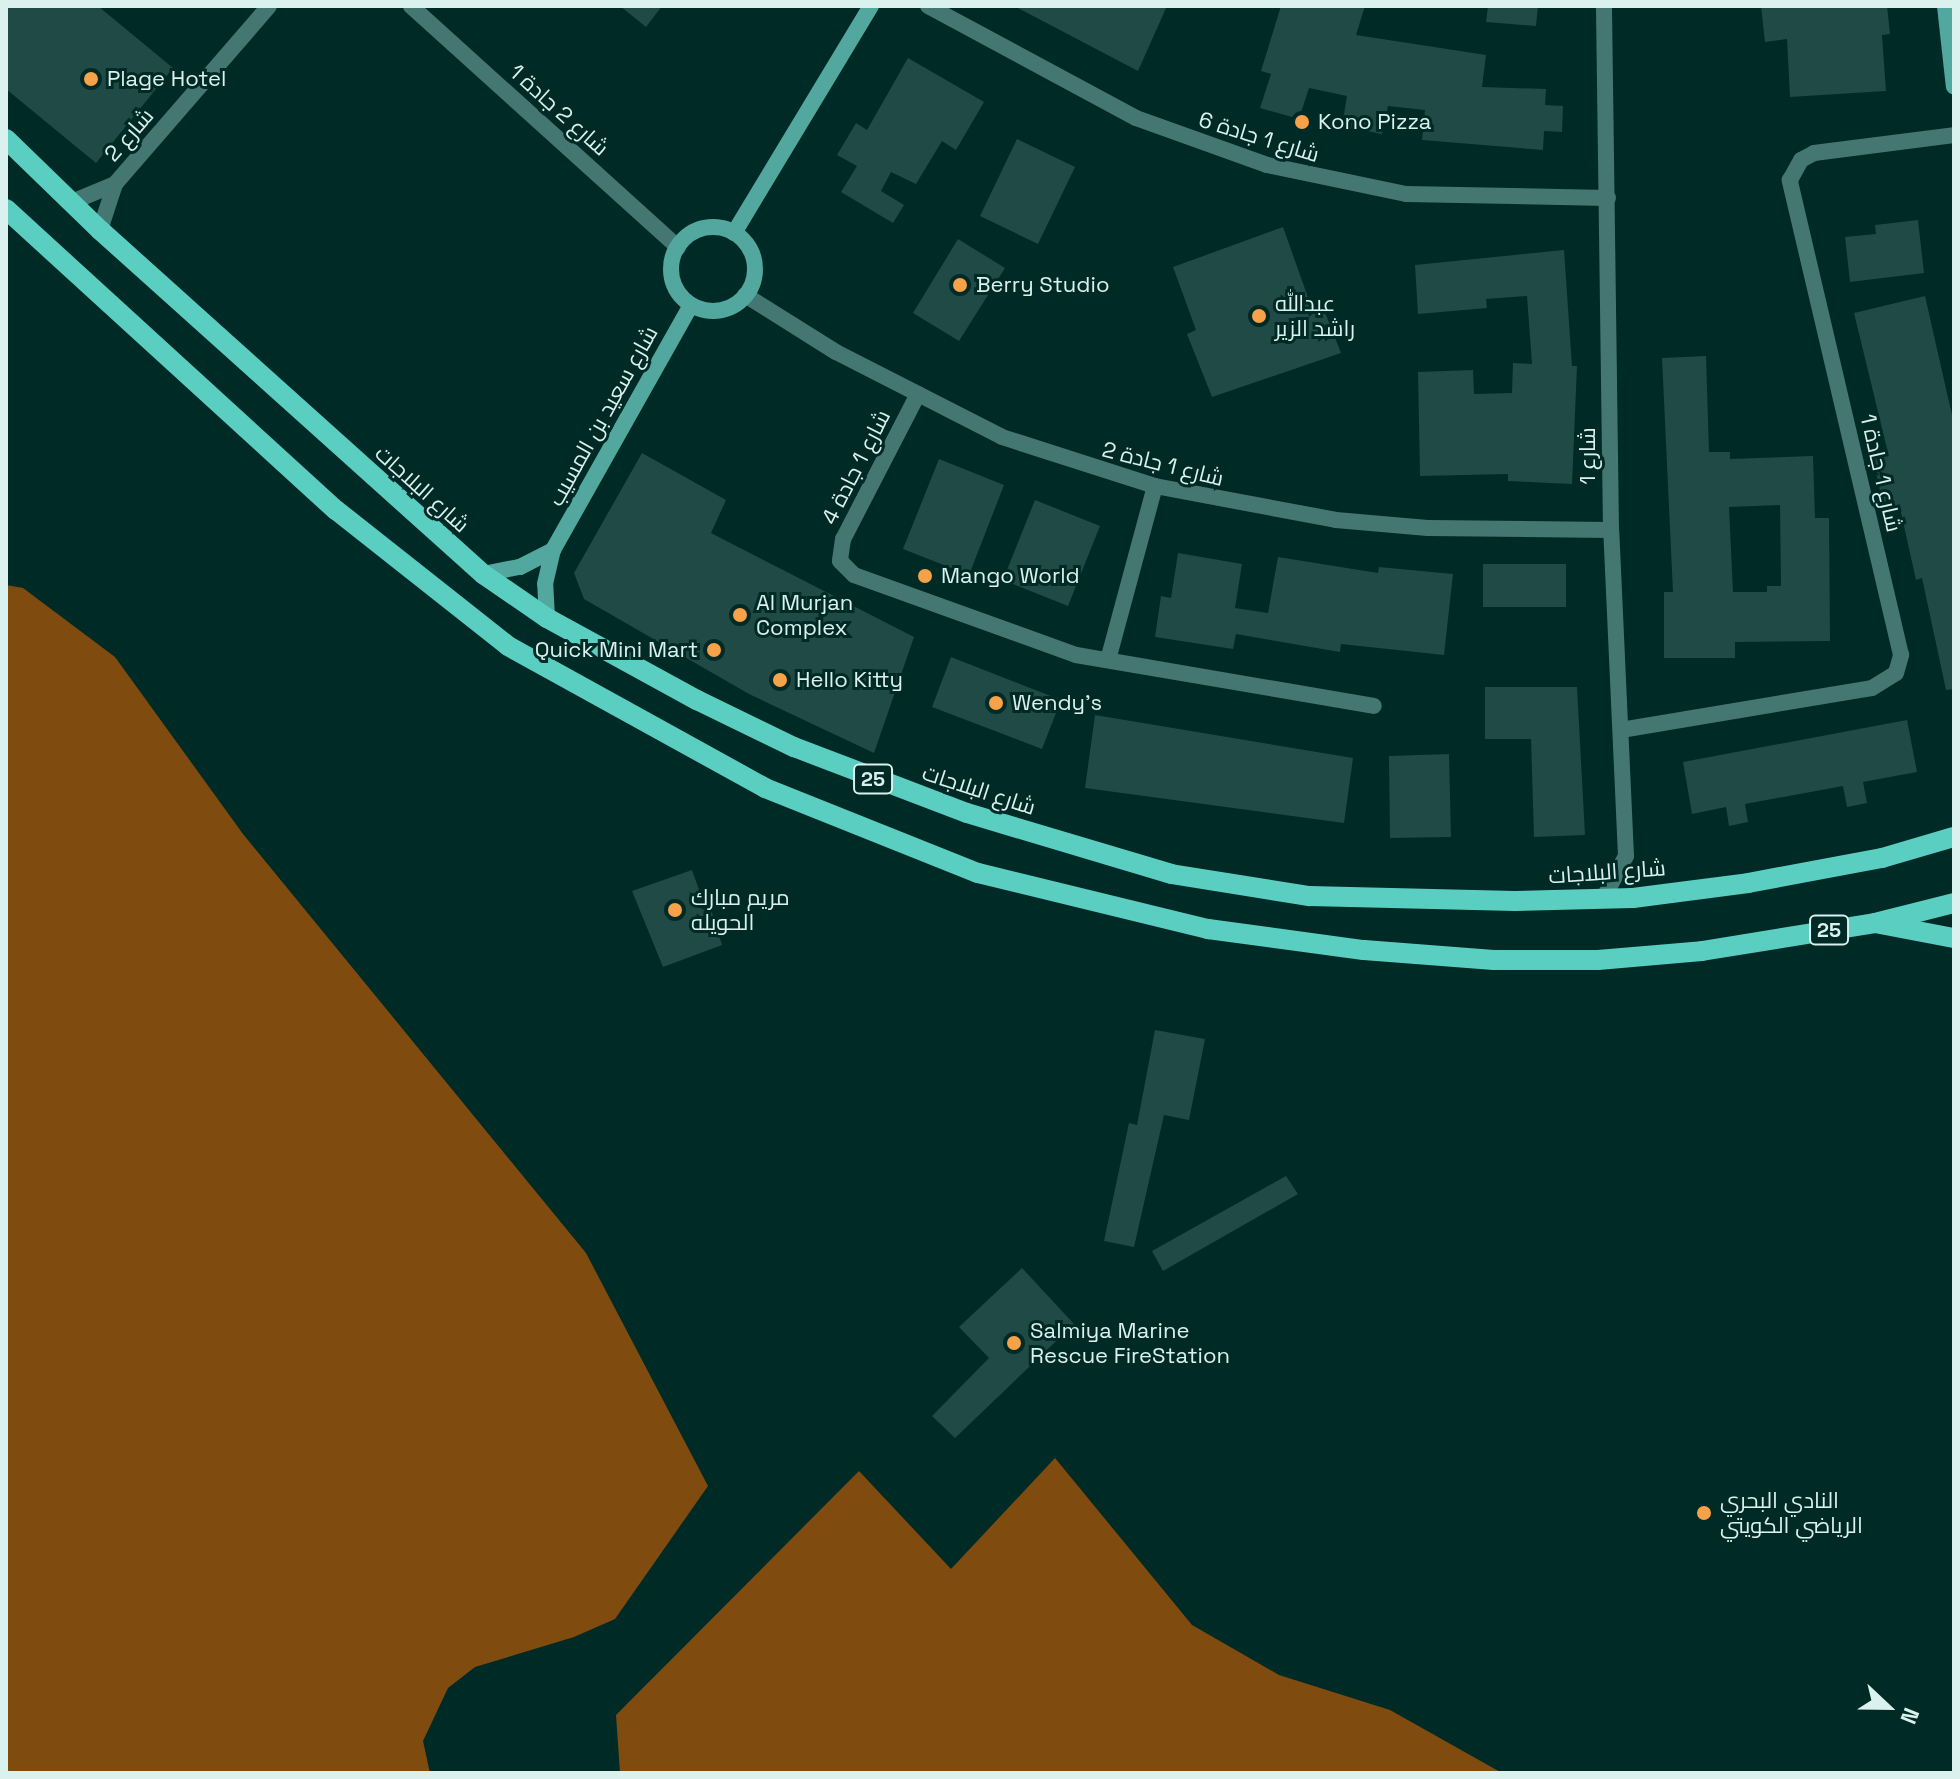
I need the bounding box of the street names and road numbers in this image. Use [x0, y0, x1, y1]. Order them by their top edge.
street label: شارع 2 جادة 1 [504, 59, 614, 161]
street label: شارع 2 [99, 103, 159, 167]
street label: شارع 1 جادة 6 [1196, 106, 1322, 168]
street label: شارع سعيد بن المسيب [543, 322, 663, 510]
street label: شارع 1 جادة 4 [816, 405, 896, 529]
street label: شارع 1 جادة 1 [1855, 411, 1907, 535]
street label: شارع 1 [1575, 427, 1601, 485]
street label: شارع 1 جادة 2 [1100, 436, 1226, 492]
street label: شارع البلاجات [369, 440, 475, 538]
street label: شارع البلاجات [919, 759, 1039, 821]
road number: 25 [853, 763, 893, 795]
street label: شارع البلاجات [1547, 855, 1667, 889]
road number: 25 [1809, 914, 1849, 946]

